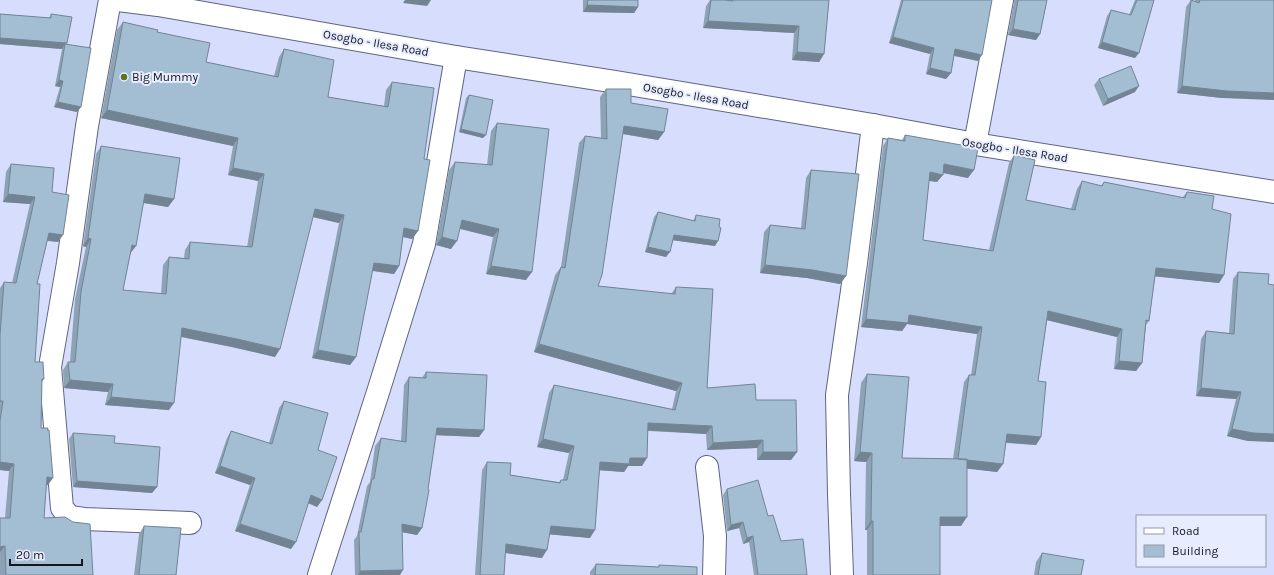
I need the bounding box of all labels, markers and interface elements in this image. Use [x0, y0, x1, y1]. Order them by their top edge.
street label: Osogbo - Ilesa Road [322, 27, 430, 59]
place label: Big Mummy [132, 70, 199, 84]
marker: Big Mummy [119, 72, 129, 82]
street label: Osogbo - Ilesa Road [642, 80, 750, 112]
street label: Osogbo - Ilesa Road [961, 135, 1069, 165]
legend [1136, 515, 1266, 567]
text: Road [1172, 524, 1200, 538]
scale bar [10, 541, 82, 567]
text: Building [1172, 544, 1219, 558]
text: 20 m [16, 548, 44, 562]

